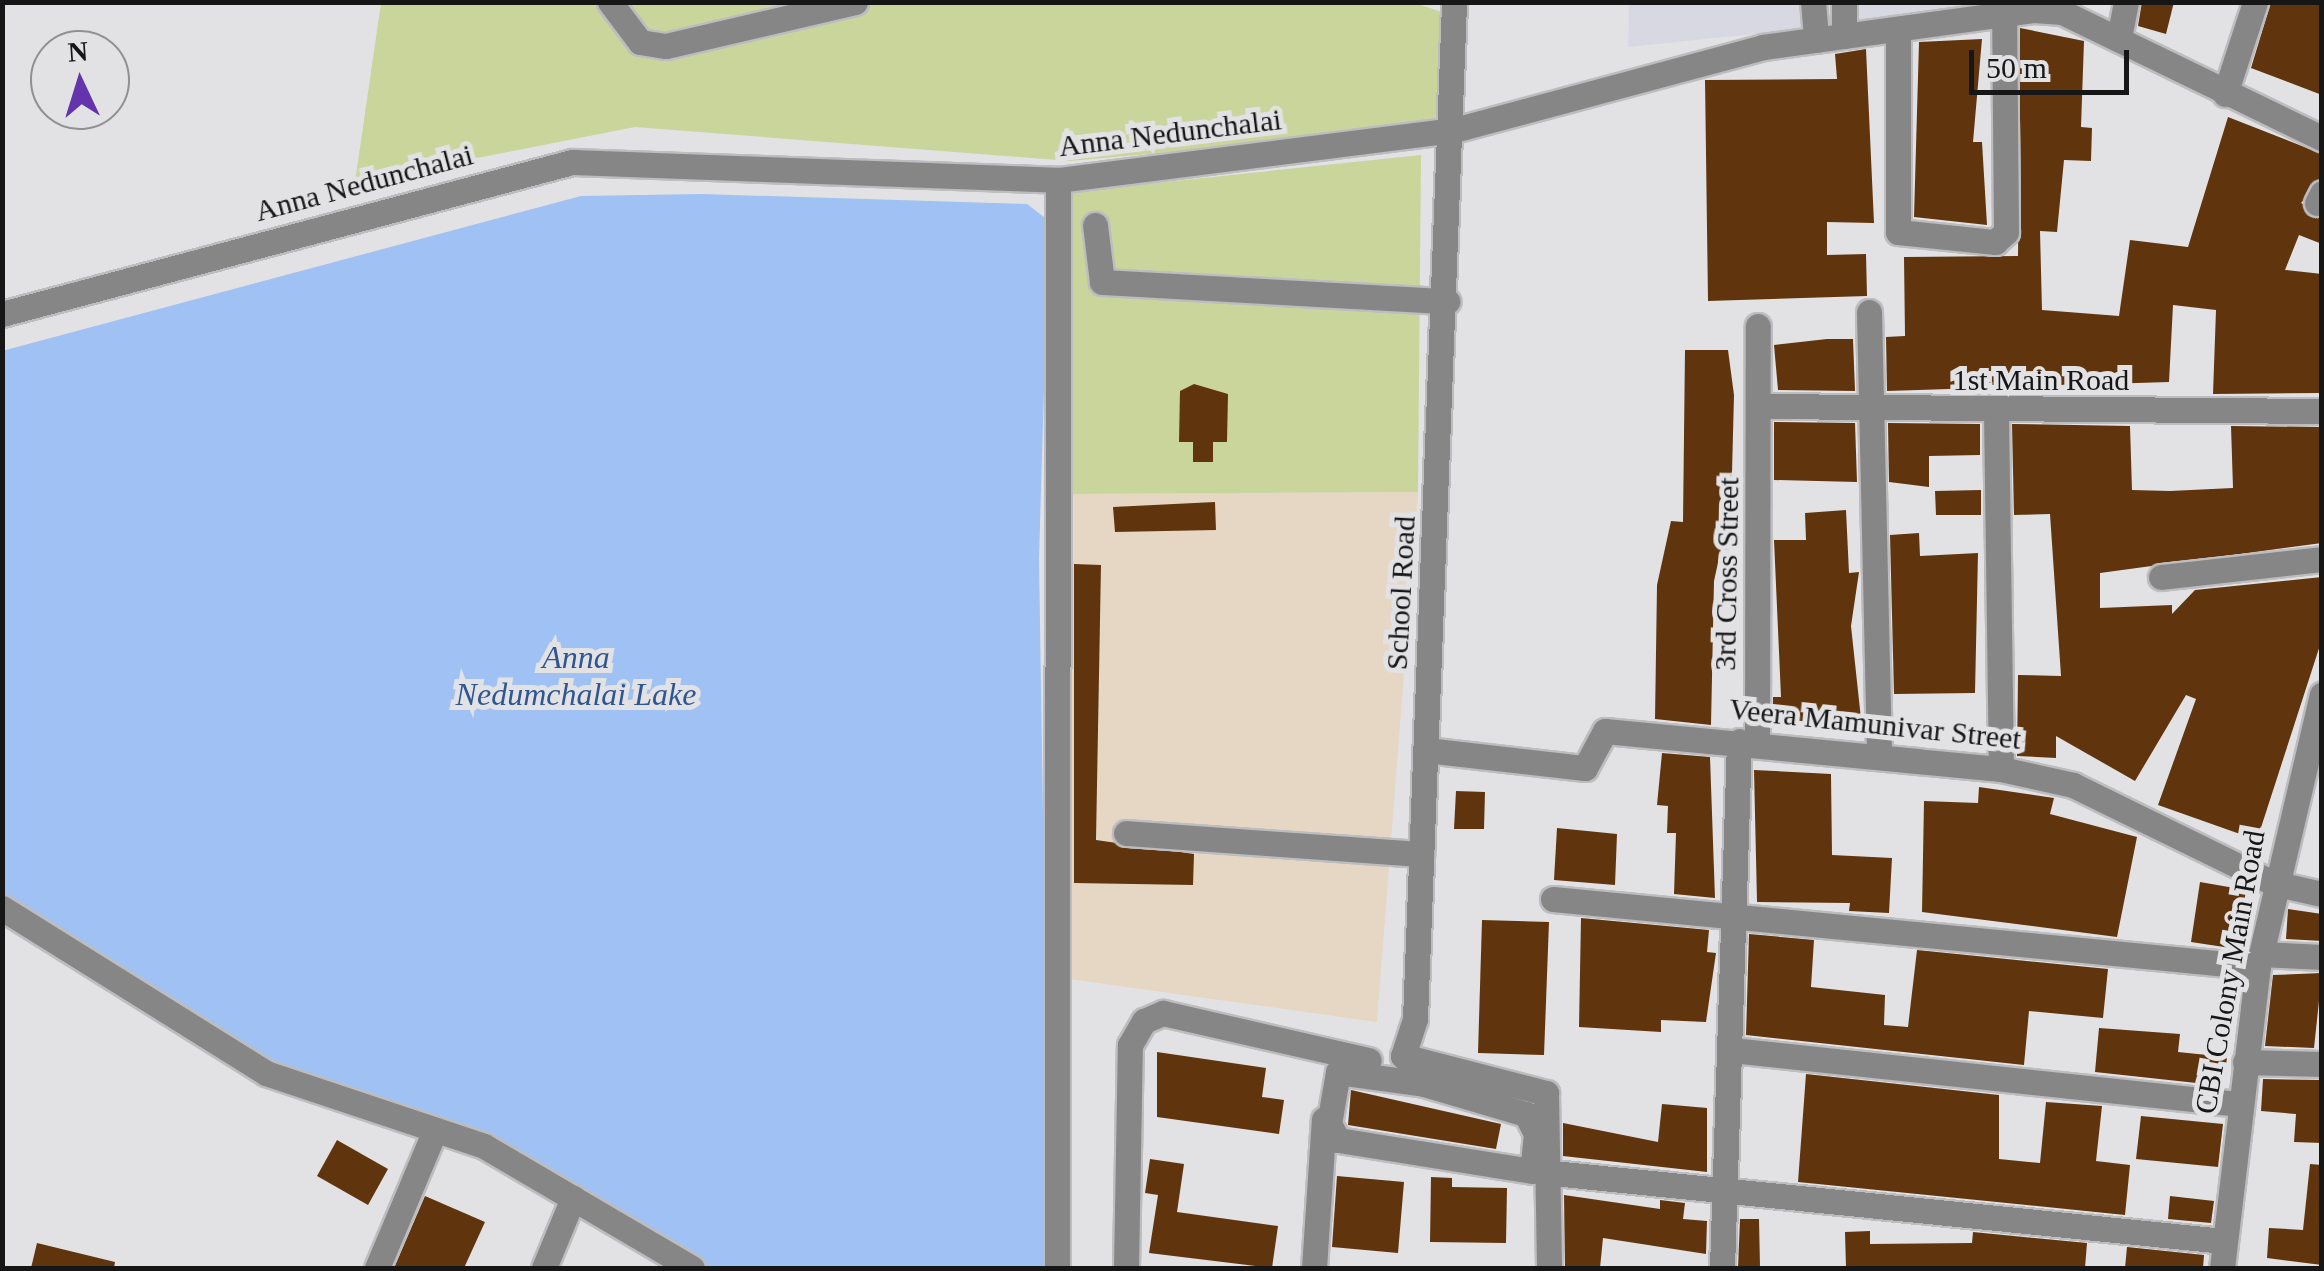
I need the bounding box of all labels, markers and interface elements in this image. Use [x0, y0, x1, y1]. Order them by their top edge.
north arrow [30, 30, 130, 130]
scale bar [1974, 30, 2134, 92]
text: N [67, 35, 89, 68]
text: 50 m [1986, 51, 2047, 84]
street label: Anna Nedunchalai [1057, 101, 1283, 165]
street label: Anna Nedunchalai [251, 137, 477, 229]
street label: 1st Main Road [1953, 362, 2129, 398]
street label: 3rd Cross Street [1707, 477, 1747, 671]
street label: School Road [1379, 515, 1423, 671]
water label: Anna Nedumchalai Lake [456, 639, 696, 714]
street label: Veera Mamunivar Street [1727, 691, 2023, 757]
street label: CBI Colony Main Road [2187, 827, 2273, 1117]

